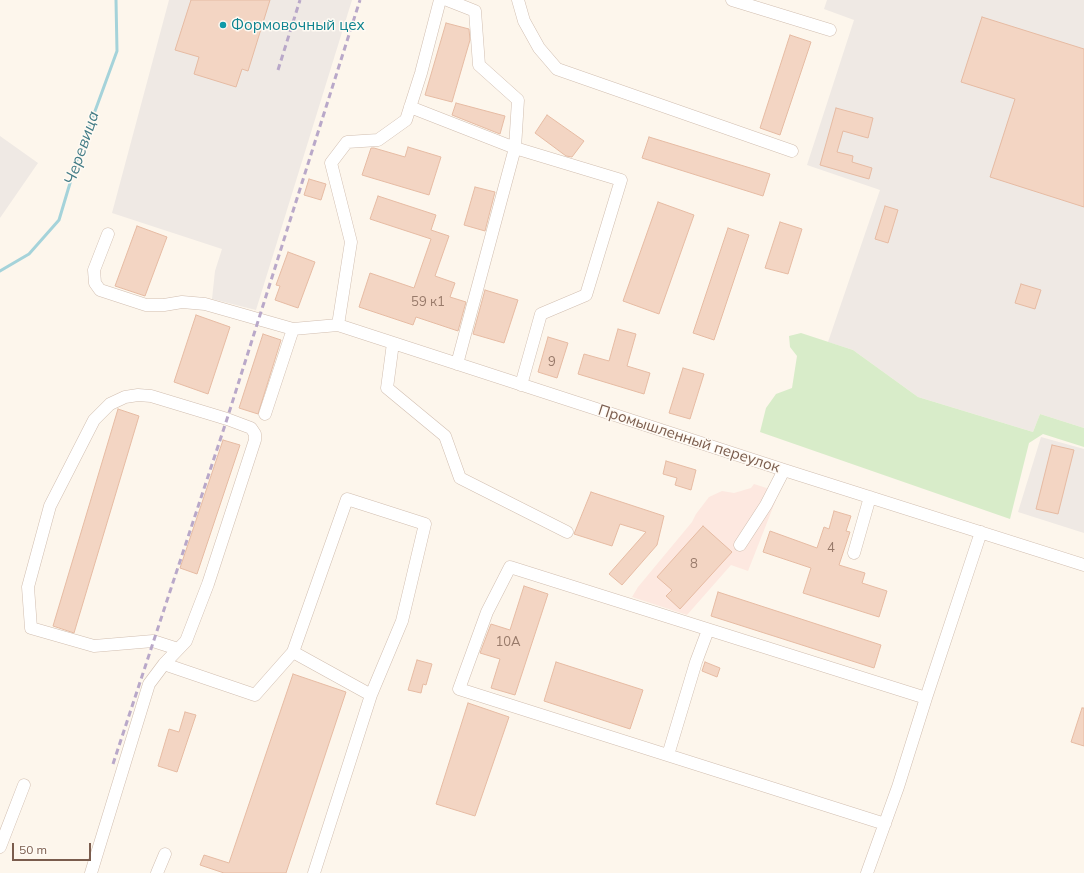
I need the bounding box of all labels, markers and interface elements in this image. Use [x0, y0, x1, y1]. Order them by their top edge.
place label: Формовочный цех [231, 16, 365, 34]
marker: Формовочный цех [218, 20, 228, 30]
water label: Черевица [60, 109, 104, 187]
house number: 59 к1 [411, 294, 445, 310]
house number: 9 [548, 354, 556, 370]
street label: Промышленный переулок [596, 401, 782, 477]
house number: 4 [827, 540, 835, 556]
house number: 8 [690, 556, 698, 572]
house number: 10А [495, 634, 521, 650]
scale bar [14, 835, 93, 861]
text: 50 m [19, 842, 47, 857]

